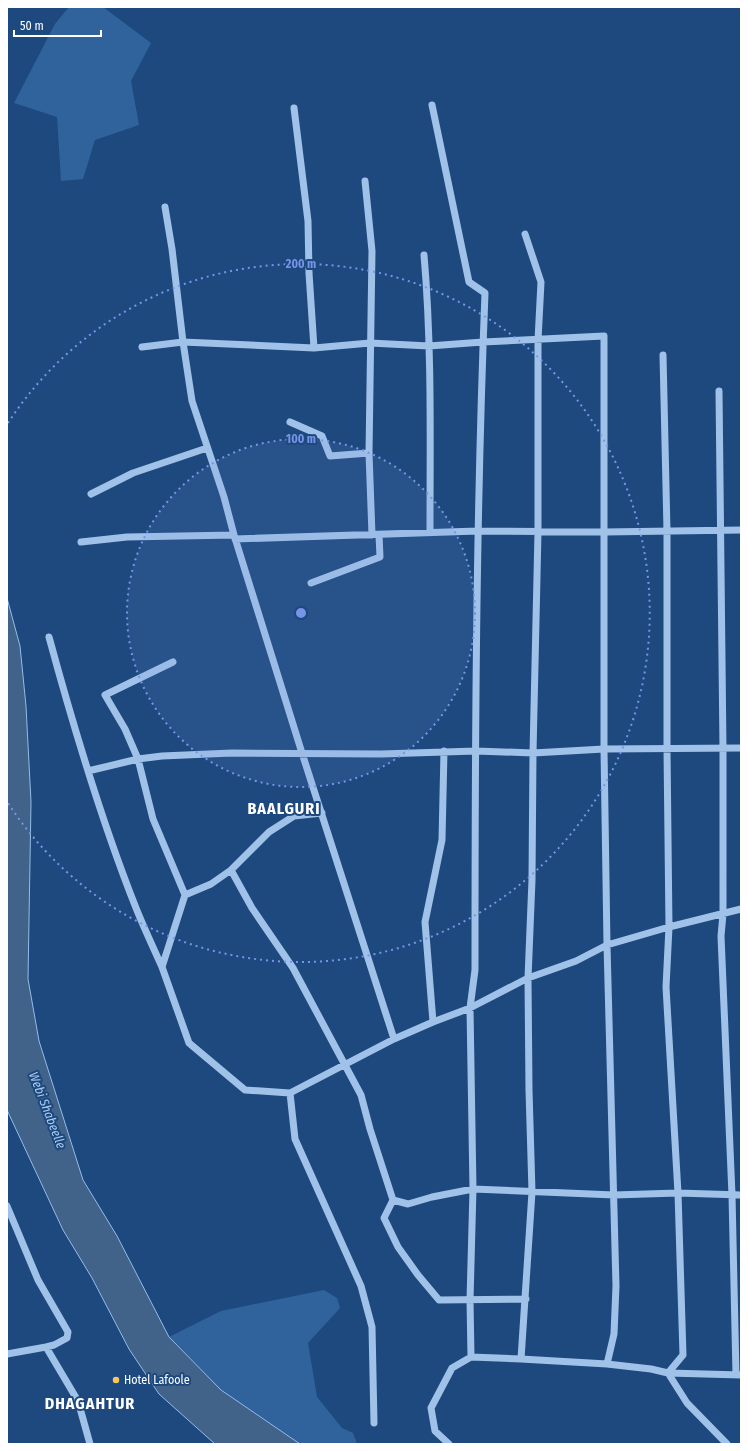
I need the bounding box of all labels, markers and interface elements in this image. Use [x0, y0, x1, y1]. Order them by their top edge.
scale bar [14, 12, 101, 38]
text: 50 m [20, 19, 44, 33]
text: 200 m [285, 257, 316, 271]
text: 100 m [286, 432, 316, 446]
centre of rings [294, 606, 308, 620]
district label: BAALGURI [247, 799, 321, 818]
water label: Webi Shabeelle [26, 1070, 69, 1151]
place label: Hotel Lafoole [124, 1373, 190, 1387]
marker: Hotel Lafoole [111, 1375, 121, 1385]
district label: DHAGAHTUR [45, 1394, 135, 1413]

